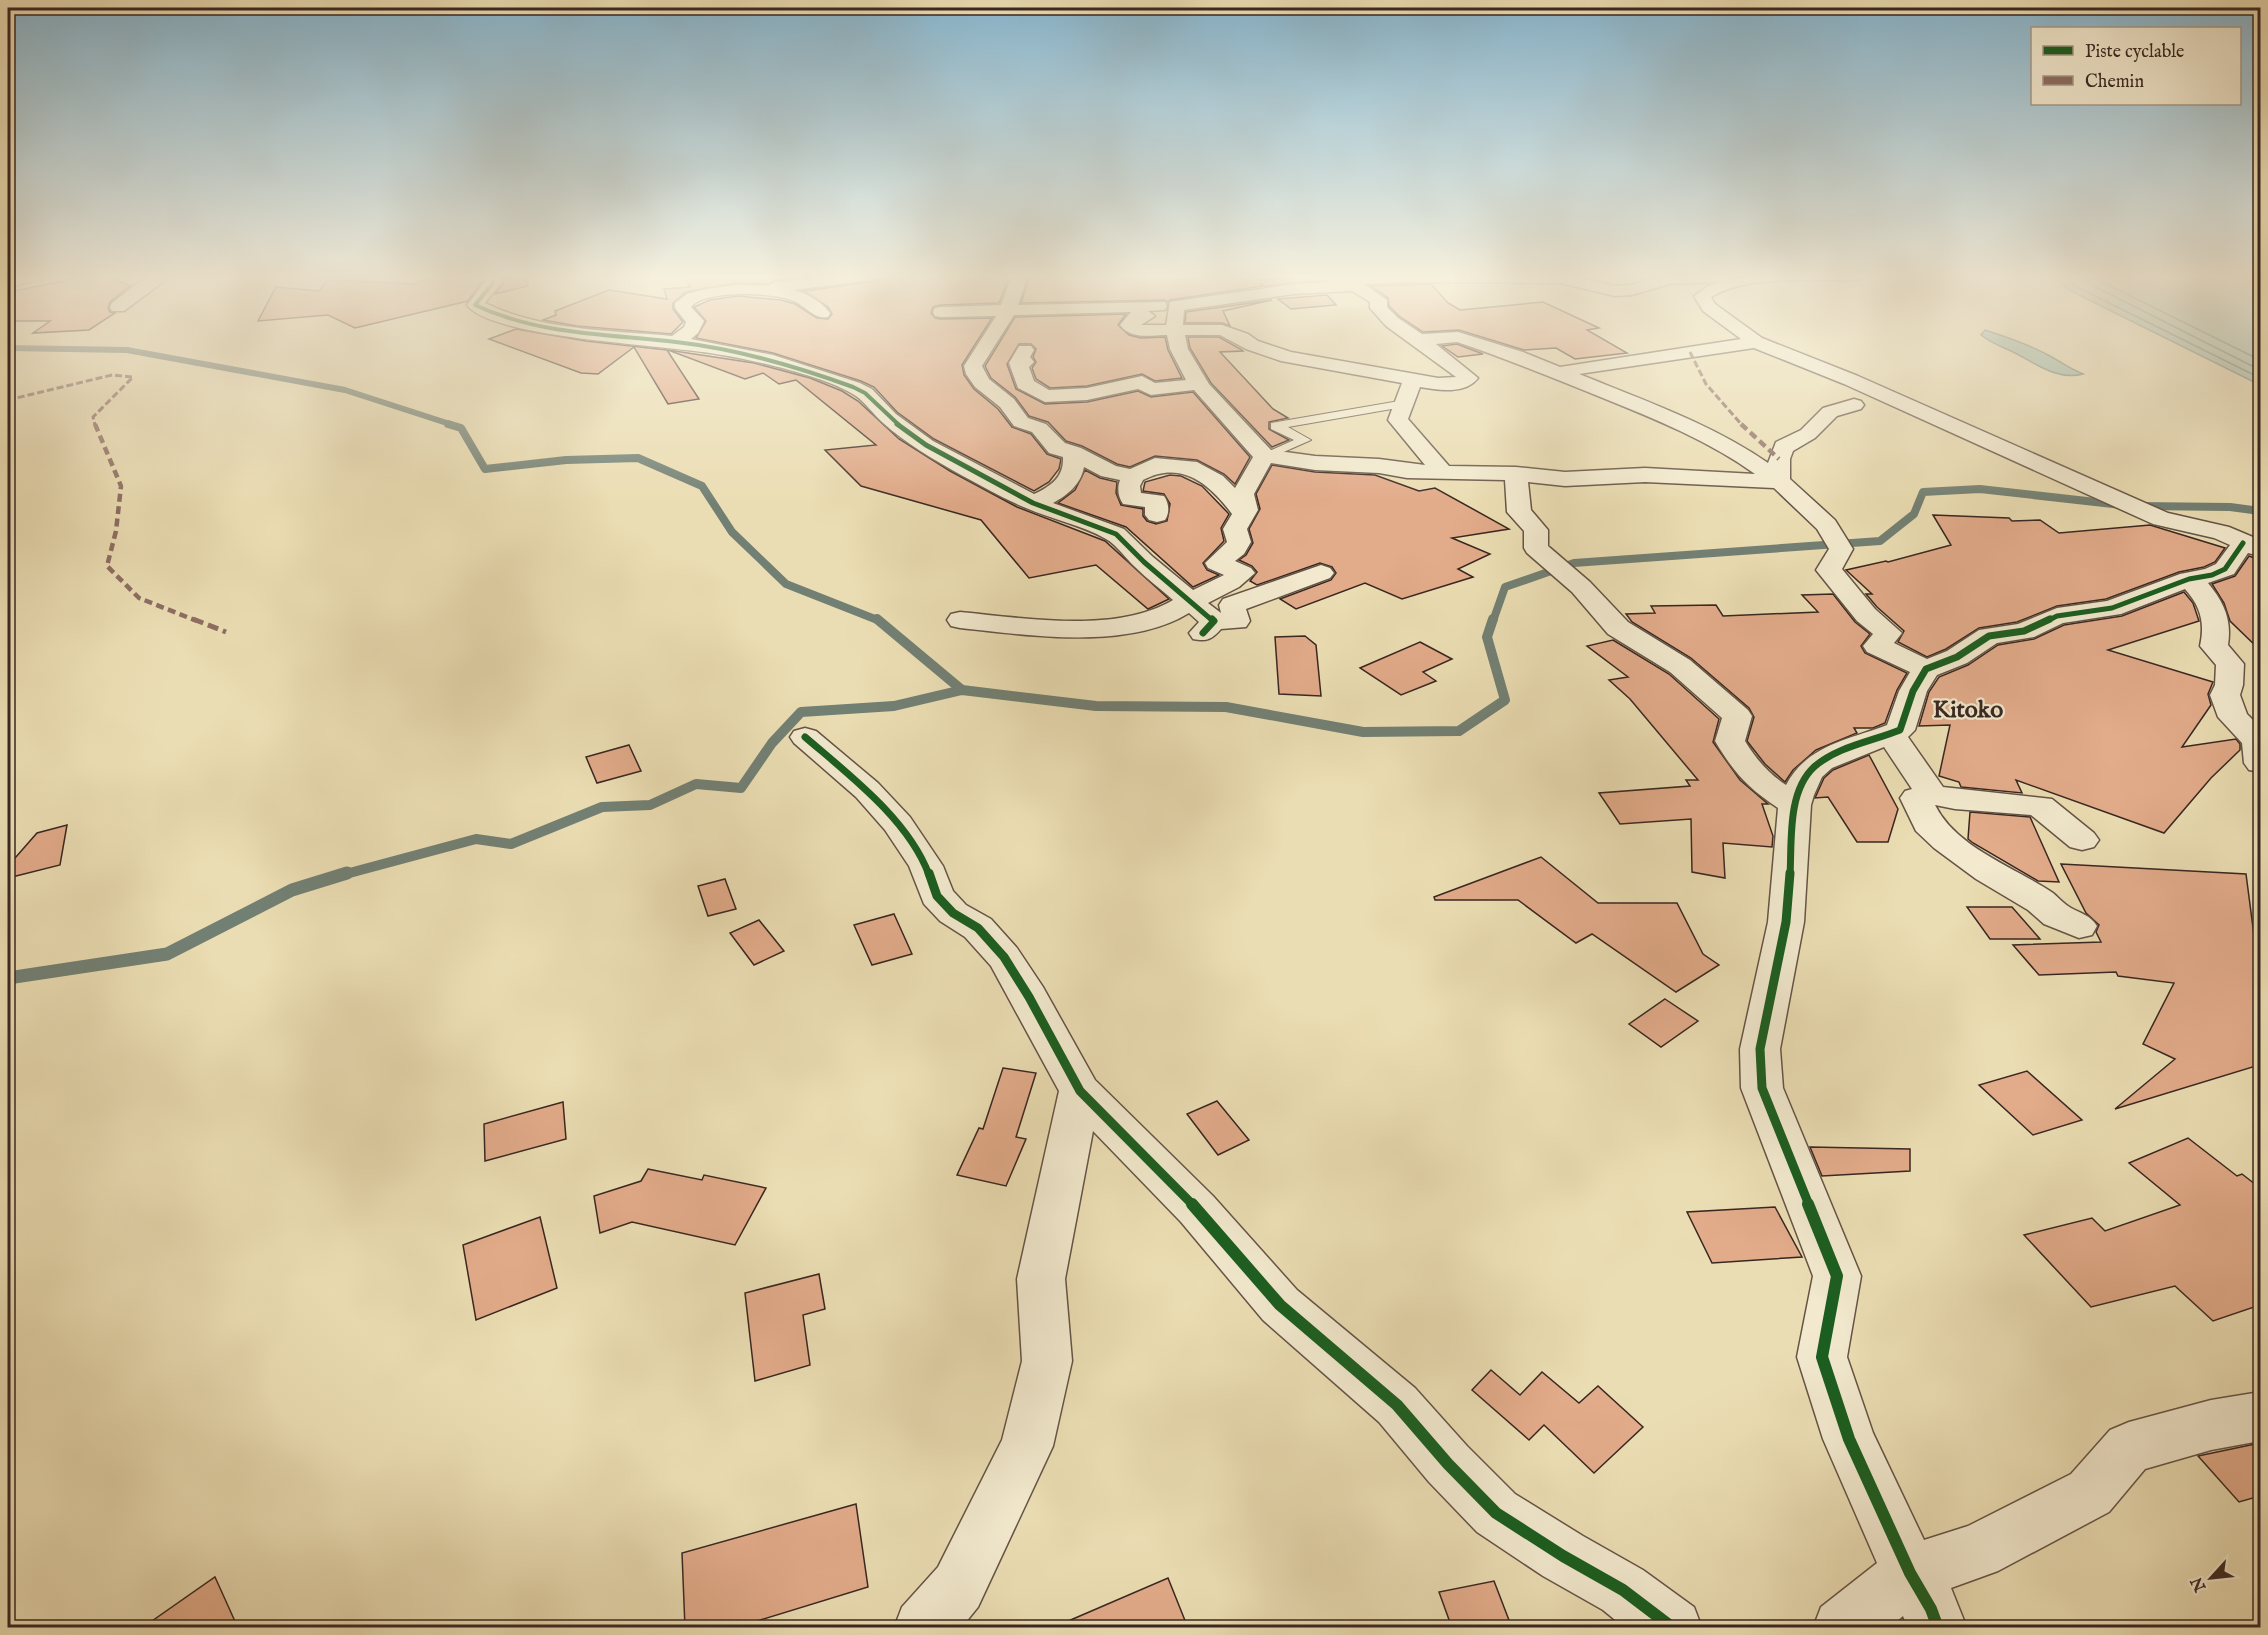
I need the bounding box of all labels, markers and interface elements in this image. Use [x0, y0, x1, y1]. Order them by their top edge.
legend [2031, 27, 2241, 105]
text: Piste cyclable [2085, 41, 2184, 64]
text: Chemin [2085, 71, 2144, 94]
district label: Kitoko [1933, 695, 2003, 726]
north arrow [2181, 1548, 2241, 1608]
text: N [2187, 1573, 2212, 1596]

